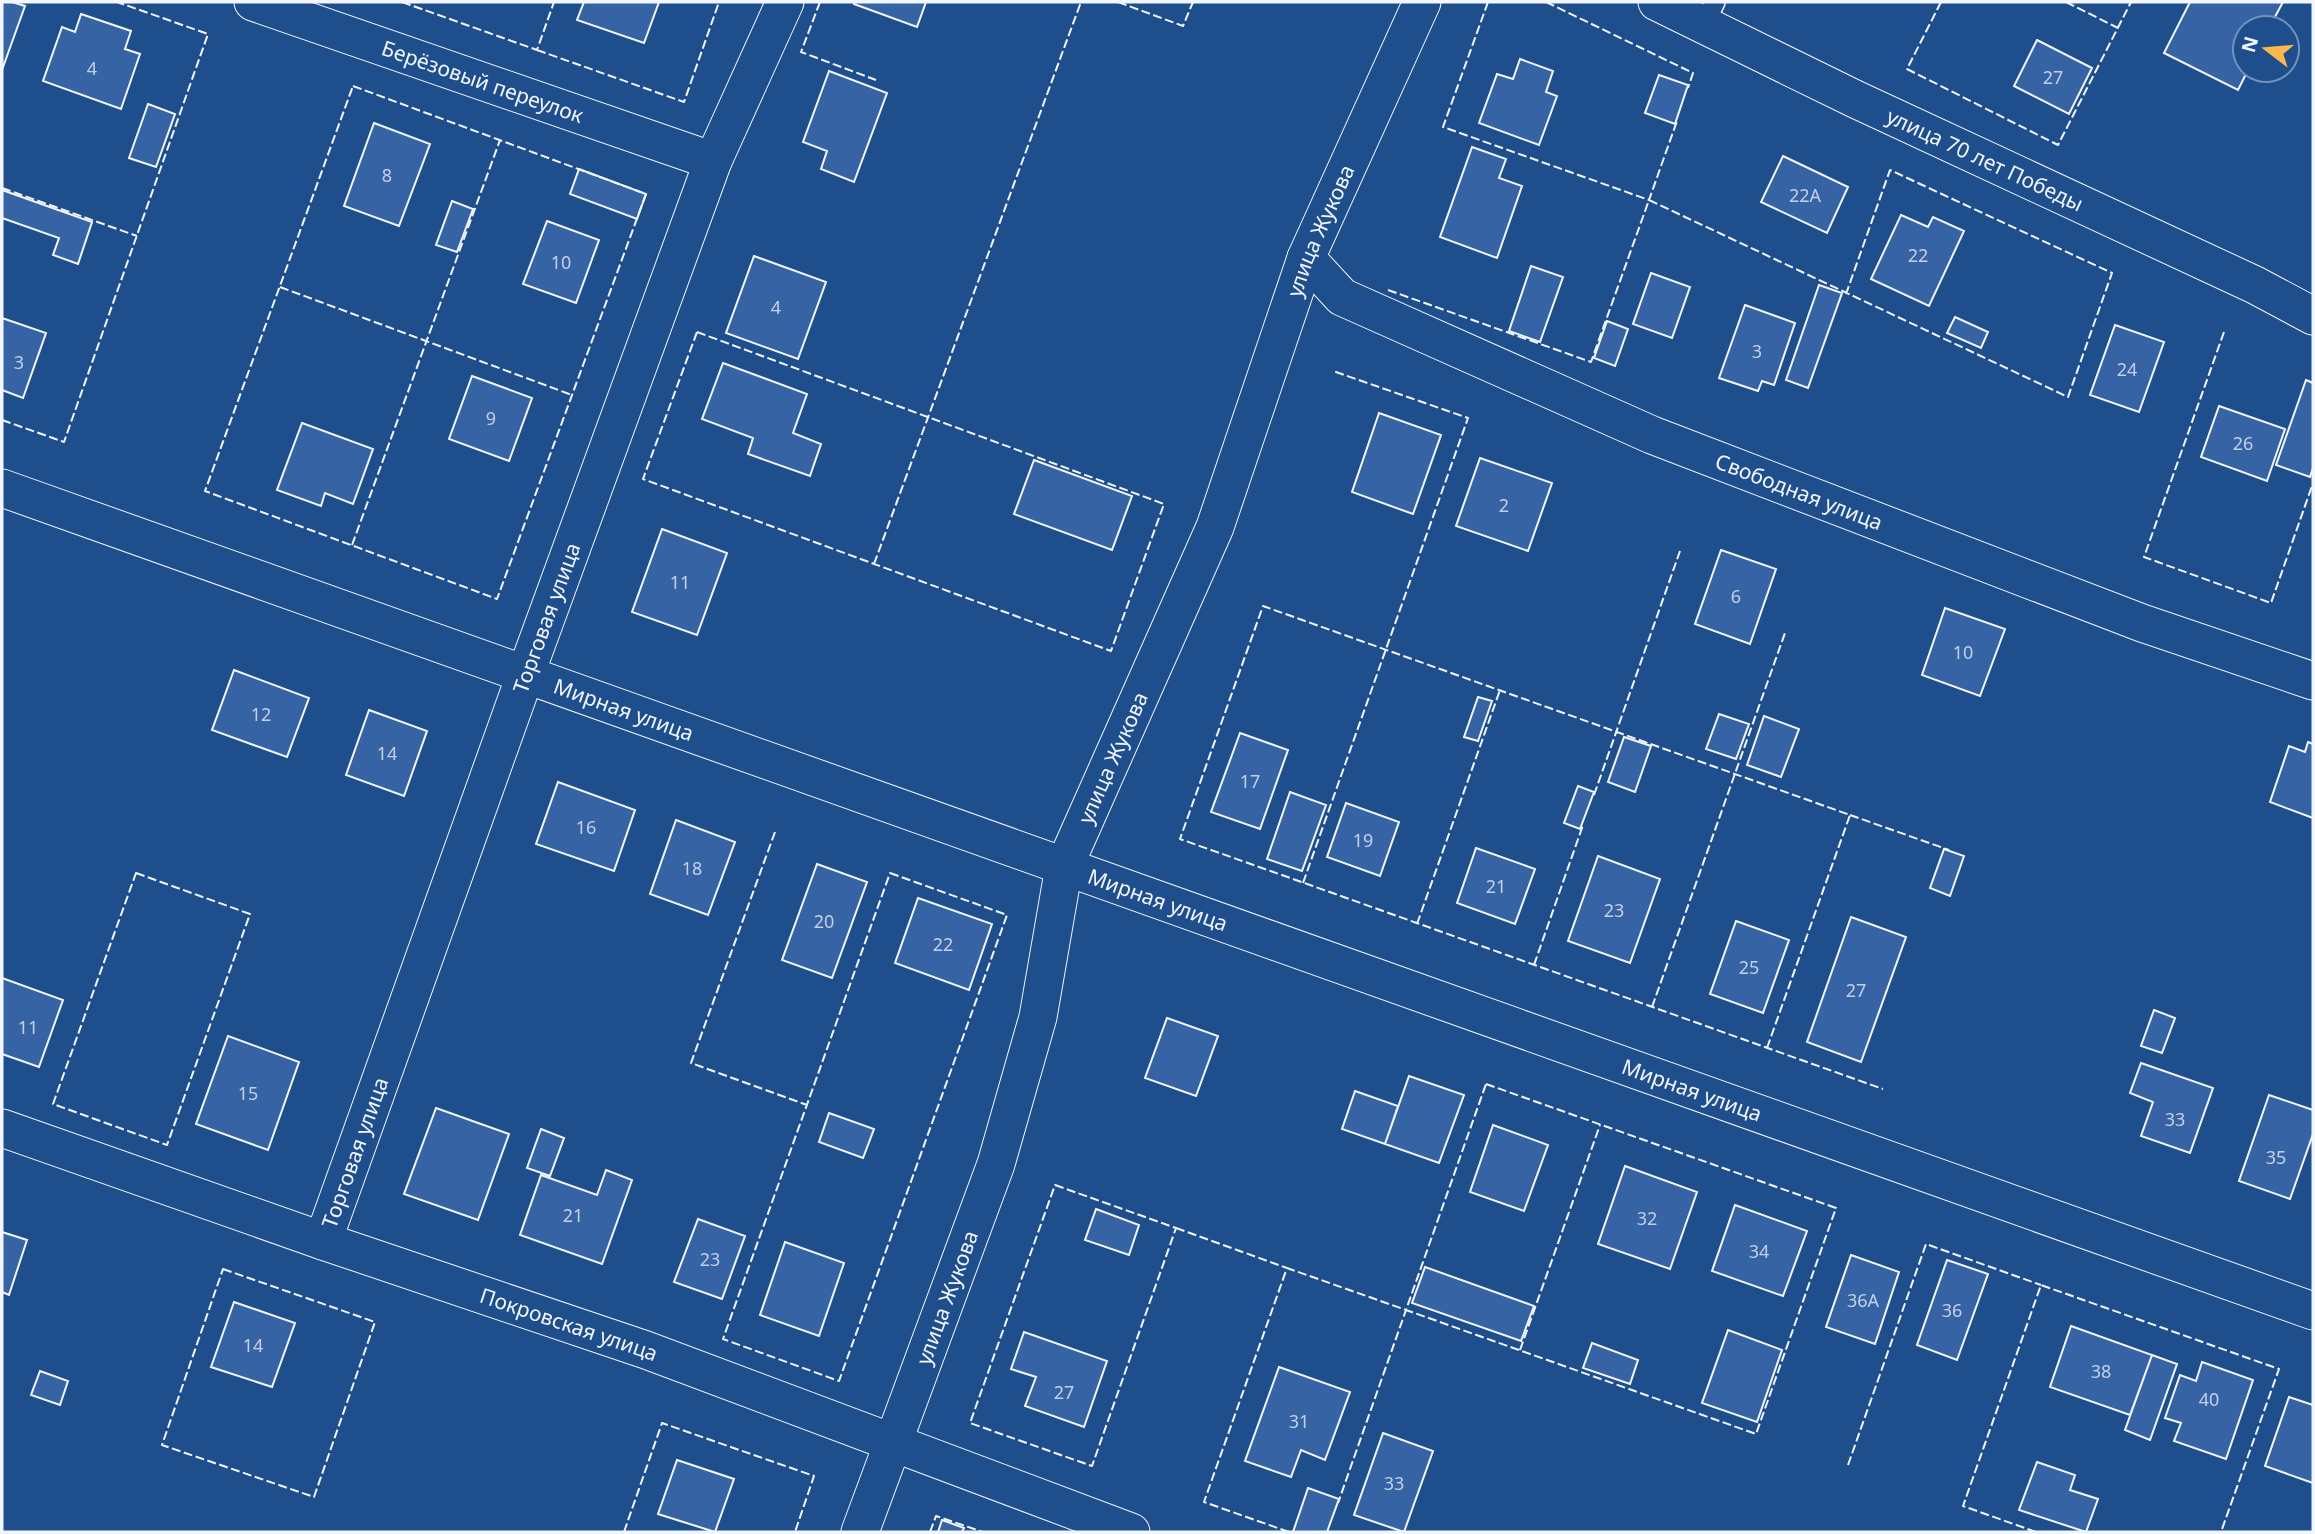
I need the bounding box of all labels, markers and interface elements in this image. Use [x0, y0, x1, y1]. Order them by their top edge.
north arrow [2231, 14, 2301, 84]
text: N [2235, 33, 2264, 55]
street label: Берёзовый переулок [378, 34, 587, 129]
house number: 4 [87, 56, 97, 80]
house number: 27 [2043, 65, 2063, 89]
street label: улица 70 лет Победы [1882, 102, 2088, 217]
street label: улица Жукова [1280, 160, 1361, 300]
house number: 8 [382, 163, 392, 187]
house number: 22А [1789, 183, 1822, 207]
house number: 22 [1908, 243, 1928, 267]
house number: 10 [551, 250, 571, 274]
house number: 4 [771, 295, 781, 319]
house number: 3 [1752, 339, 1762, 363]
house number: 3 [14, 350, 24, 374]
house number: 24 [2117, 357, 2137, 381]
house number: 9 [486, 406, 496, 430]
house number: 26 [2233, 431, 2253, 455]
street label: Свободная улица [1711, 447, 1887, 536]
house number: 2 [1499, 493, 1509, 517]
street label: Торговая улица [506, 539, 586, 697]
house number: 11 [670, 570, 690, 594]
house number: 6 [1731, 584, 1741, 608]
house number: 10 [1953, 640, 1973, 664]
street label: Мирная улица [550, 672, 698, 747]
street label: улица Жукова [1071, 687, 1154, 828]
house number: 12 [251, 702, 271, 726]
house number: 14 [377, 741, 397, 765]
house number: 17 [1240, 769, 1260, 793]
house number: 16 [576, 815, 596, 839]
house number: 19 [1353, 828, 1373, 852]
house number: 18 [682, 856, 702, 880]
street label: Мирная улица [1084, 862, 1232, 937]
house number: 21 [1486, 874, 1506, 898]
house number: 23 [1604, 898, 1624, 922]
house number: 20 [814, 909, 834, 933]
house number: 22 [933, 932, 953, 956]
house number: 25 [1739, 955, 1759, 979]
house number: 27 [1846, 978, 1866, 1002]
house number: 11 [18, 1015, 38, 1039]
street label: Мирная улица [1618, 1052, 1766, 1128]
street label: Торговая улица [315, 1073, 394, 1232]
house number: 15 [238, 1081, 258, 1105]
house number: 33 [2165, 1107, 2185, 1131]
house number: 35 [2266, 1145, 2286, 1169]
house number: 21 [563, 1203, 583, 1227]
house number: 32 [1637, 1206, 1657, 1230]
street label: улица Жукова [909, 1226, 984, 1369]
house number: 34 [1749, 1239, 1769, 1263]
house number: 23 [700, 1247, 720, 1271]
street label: Покровская улица [476, 1281, 662, 1367]
house number: 36А [1847, 1288, 1880, 1312]
house number: 36 [1942, 1298, 1962, 1322]
house number: 14 [243, 1333, 263, 1357]
house number: 38 [2091, 1359, 2111, 1383]
house number: 27 [1054, 1380, 1074, 1404]
house number: 40 [2199, 1387, 2219, 1411]
house number: 31 [1289, 1409, 1309, 1433]
house number: 33 [1384, 1471, 1404, 1495]

